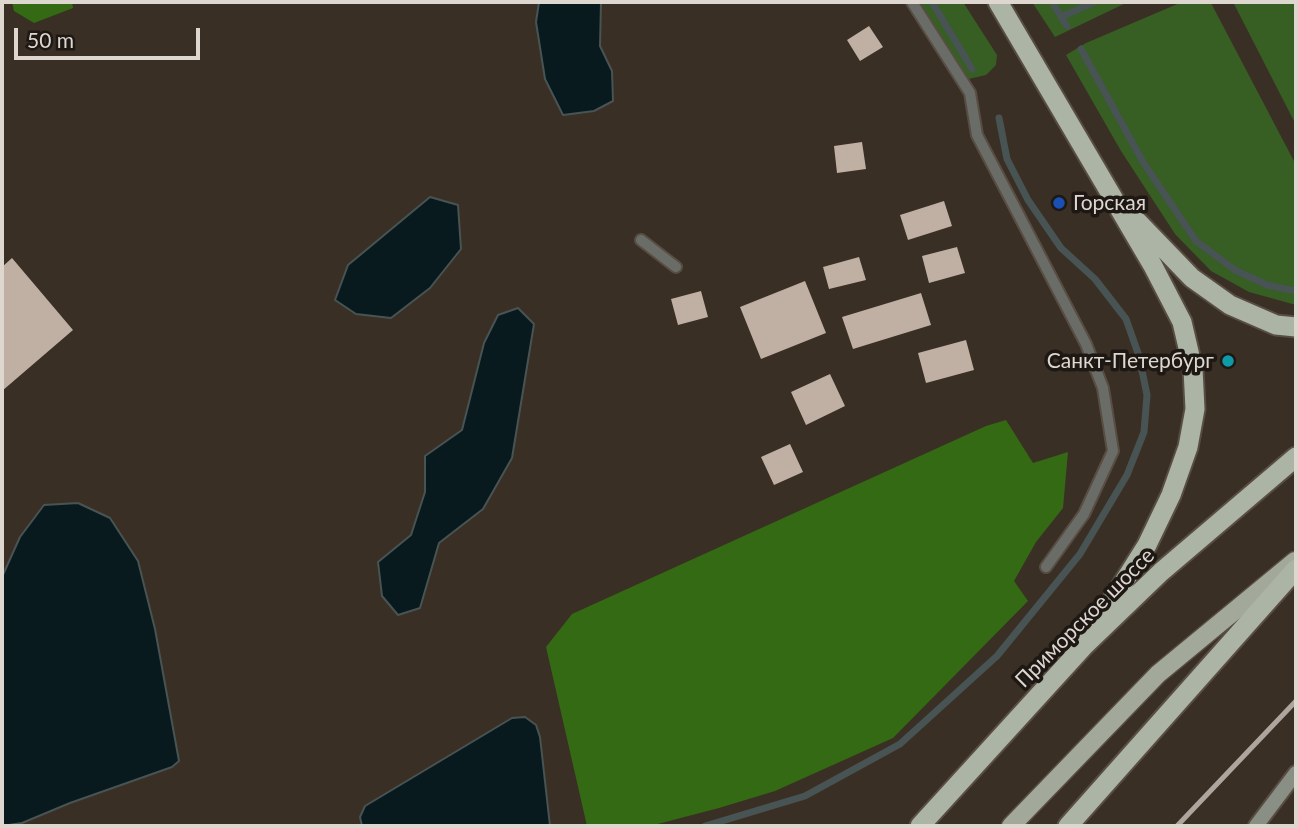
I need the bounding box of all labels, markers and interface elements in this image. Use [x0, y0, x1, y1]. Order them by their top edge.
scale bar [18, 14, 203, 58]
text: 50 m [27, 27, 74, 52]
place label: Горская [1073, 190, 1146, 216]
marker: Горская [1051, 195, 1067, 211]
place label: Санкт-Петербург [1047, 348, 1214, 374]
marker: Санкт-Петербург [1220, 353, 1236, 369]
street label: Приморское шоссе [1010, 543, 1160, 693]

